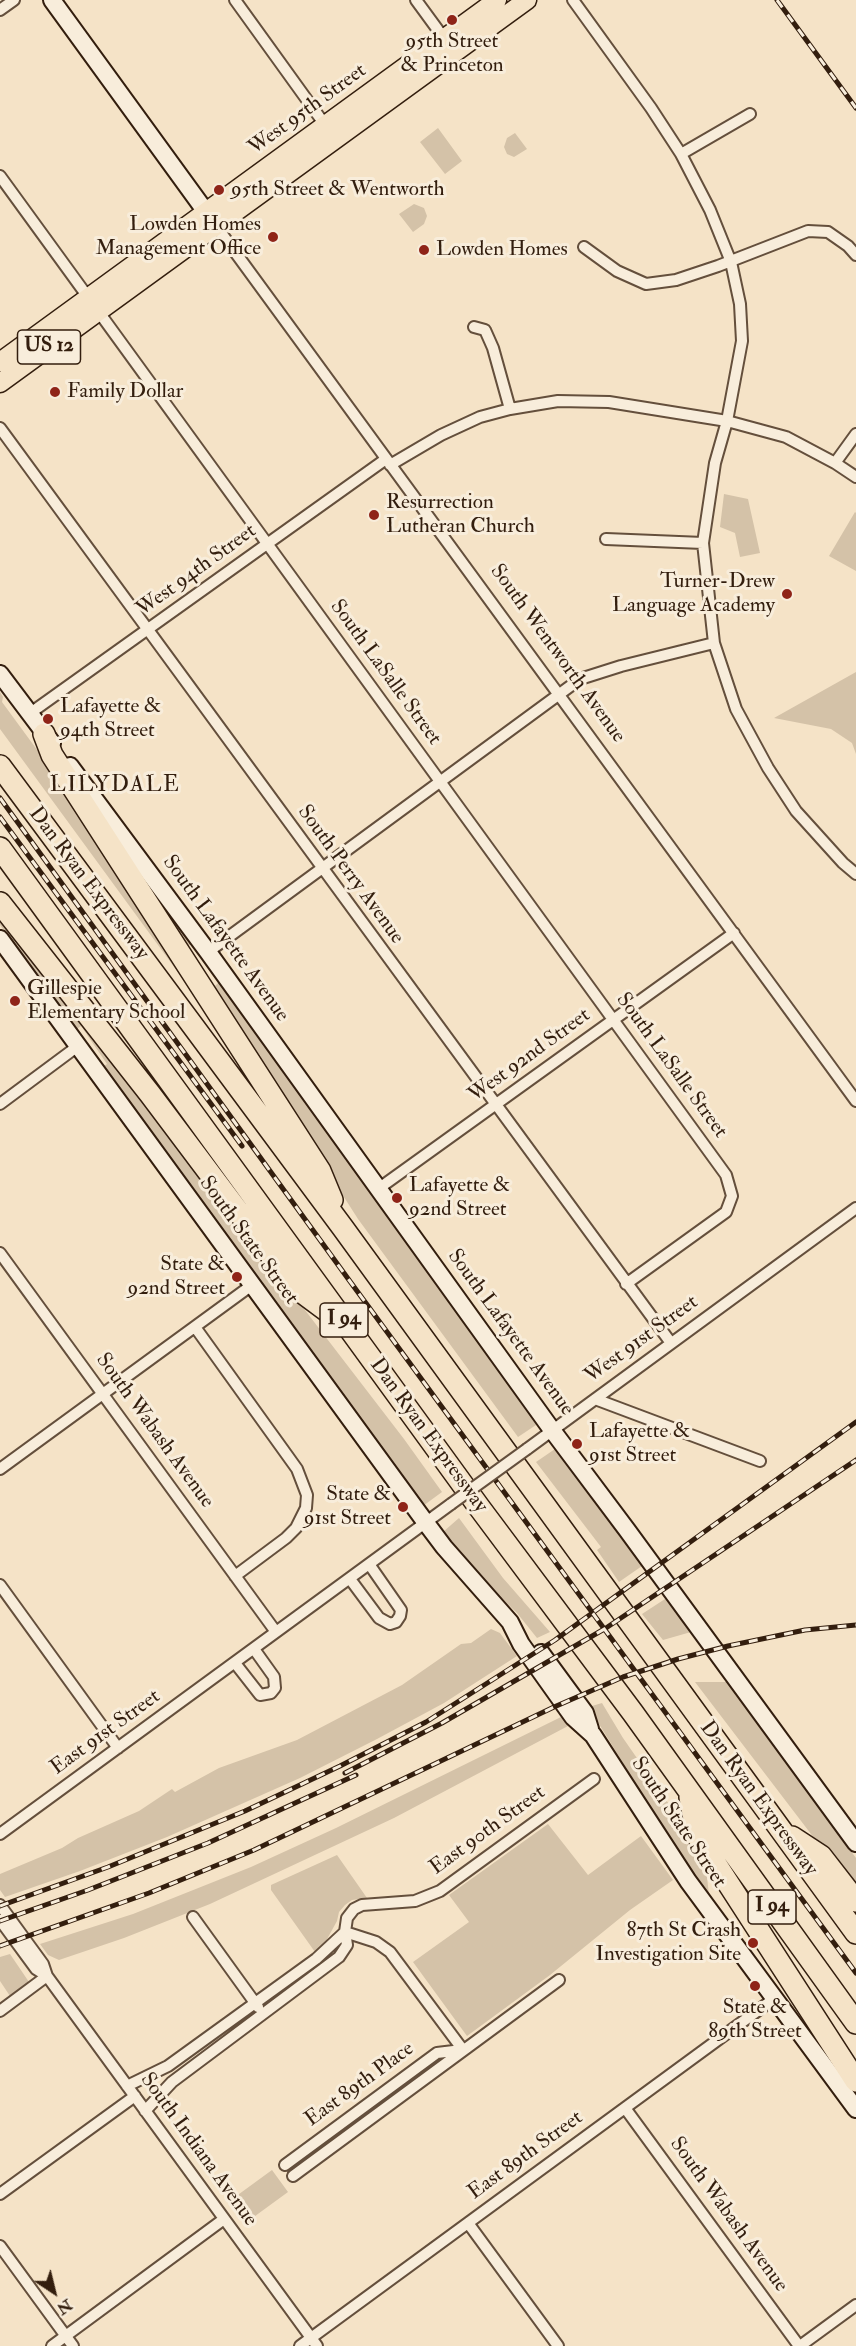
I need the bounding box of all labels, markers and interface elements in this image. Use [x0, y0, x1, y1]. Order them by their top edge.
marker: 95th Street & Princeton [445, 13, 459, 27]
place label: 95th Street & Princeton [400, 29, 504, 79]
street label: West 95th Street [244, 59, 372, 161]
place label: 95th Street & Wentworth [231, 177, 445, 203]
marker: 95th Street & Wentworth [212, 183, 226, 197]
place label: Lowden Homes Management Office [95, 212, 261, 262]
marker: Lowden Homes Management Office [266, 230, 280, 244]
place label: Lowden Homes [436, 237, 568, 263]
marker: Lowden Homes [417, 243, 431, 257]
road number: US 12 [17, 330, 80, 364]
place label: Family Dollar [67, 379, 183, 405]
marker: Family Dollar [48, 385, 62, 399]
place label: Resurrection Lutheran Church [386, 490, 535, 540]
marker: Resurrection Lutheran Church [367, 508, 381, 522]
street label: West 94th Street [132, 519, 262, 623]
street label: South Wentworth Avenue [484, 560, 630, 748]
place label: Turner-Drew Language Academy [612, 569, 775, 619]
marker: Turner-Drew Language Academy [780, 587, 794, 601]
street label: South LaSalle Street [324, 595, 446, 751]
place label: Lafayette & 94th Street [60, 694, 161, 744]
marker: Lafayette & 94th Street [41, 712, 55, 726]
district label: LILYDALE [50, 773, 180, 799]
street label: South Perry Avenue [291, 801, 409, 949]
street label: Dan Ryan Expressway [22, 803, 154, 965]
street label: South Lafayette Avenue [156, 851, 294, 1027]
place label: Gillespie Elementary School [27, 976, 185, 1026]
street label: South LaSalle Street [610, 988, 732, 1144]
marker: Gillespie Elementary School [8, 994, 22, 1008]
street label: West 92nd Street [464, 1003, 596, 1109]
street label: South State Street [193, 1172, 303, 1310]
place label: Lafayette & 92nd Street [409, 1173, 510, 1223]
marker: Lafayette & 92nd Street [390, 1191, 404, 1205]
street label: South Lafayette Avenue [441, 1245, 579, 1421]
place label: State & 92nd Street [127, 1252, 225, 1302]
marker: State & 92nd Street [230, 1270, 244, 1284]
street label: West 91st Street [580, 1290, 704, 1390]
road number: I 94 [320, 1303, 368, 1337]
street label: South Wabash Avenue [89, 1349, 219, 1513]
street label: Dan Ryan Expressway [363, 1354, 493, 1518]
place label: Lafayette & 91st Street [589, 1419, 690, 1469]
marker: Lafayette & 91st Street [570, 1437, 584, 1451]
place label: State & 91st Street [304, 1482, 391, 1532]
marker: State & 91st Street [396, 1500, 410, 1514]
street label: East 91st Street [46, 1685, 166, 1781]
street label: Dan Ryan Expressway [693, 1717, 823, 1881]
street label: South State Street [625, 1753, 731, 1893]
street label: East 90th Street [425, 1781, 551, 1881]
road number: I 94 [748, 1890, 796, 1924]
place label: 87th St Crash Investigation Site [595, 1918, 741, 1968]
marker: 87th St Crash Investigation Site [746, 1936, 760, 1950]
marker: State & 89th Street [748, 1979, 762, 1993]
place label: State & 89th Street [708, 1995, 802, 2045]
street label: East 89th Place [301, 2037, 419, 2133]
street label: South Indiana Avenue [134, 2068, 262, 2232]
street label: East 89th Street [464, 2106, 588, 2206]
street label: South Wabash Avenue [663, 2133, 793, 2297]
north arrow [24, 2262, 84, 2322]
text: N [53, 2294, 76, 2319]

